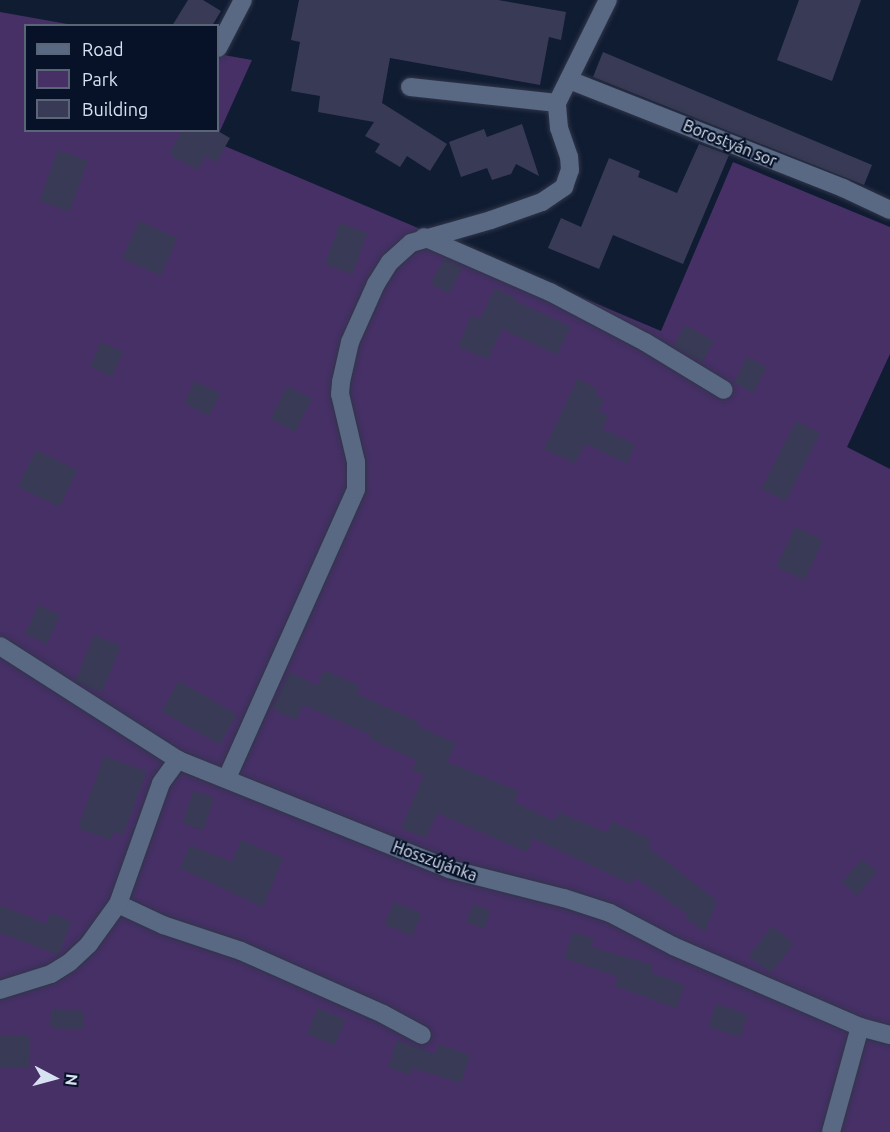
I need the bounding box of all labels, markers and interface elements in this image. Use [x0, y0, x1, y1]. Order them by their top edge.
legend [24, 24, 219, 132]
text: Road [82, 39, 124, 59]
text: Park [82, 69, 118, 89]
text: Building [82, 99, 148, 119]
street label: Borostyán sor [680, 116, 780, 170]
street label: Hosszújánka [390, 837, 480, 885]
north arrow [24, 1048, 84, 1108]
text: N [62, 1073, 81, 1087]

